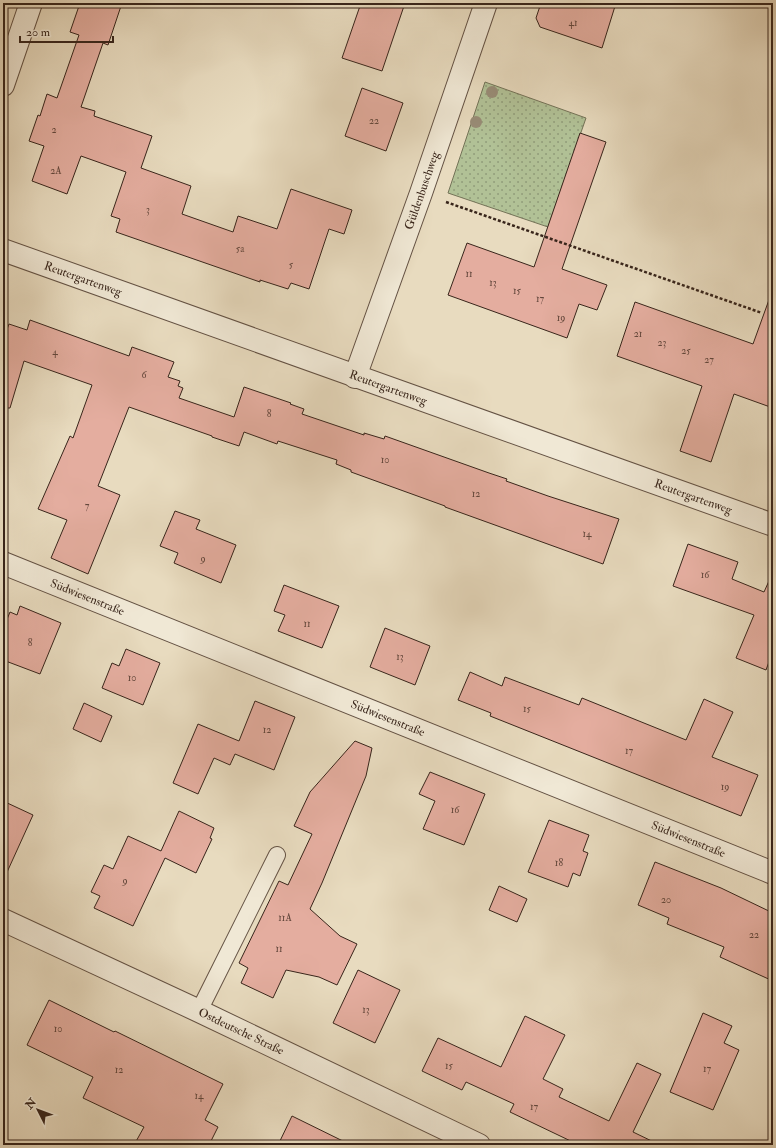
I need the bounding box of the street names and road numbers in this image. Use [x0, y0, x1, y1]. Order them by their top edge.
street label: Güldenbuschweg [401, 149, 443, 232]
street label: Reutergartenweg [42, 258, 125, 300]
street label: Reutergartenweg [347, 367, 430, 409]
street label: Reutergartenweg [652, 476, 735, 518]
street label: Südwiesenstraße [48, 576, 126, 619]
street label: Südwiesenstraße [349, 697, 427, 740]
street label: Südwiesenstraße [649, 818, 728, 861]
street label: Ostdeutsche Straße [196, 1005, 286, 1059]

